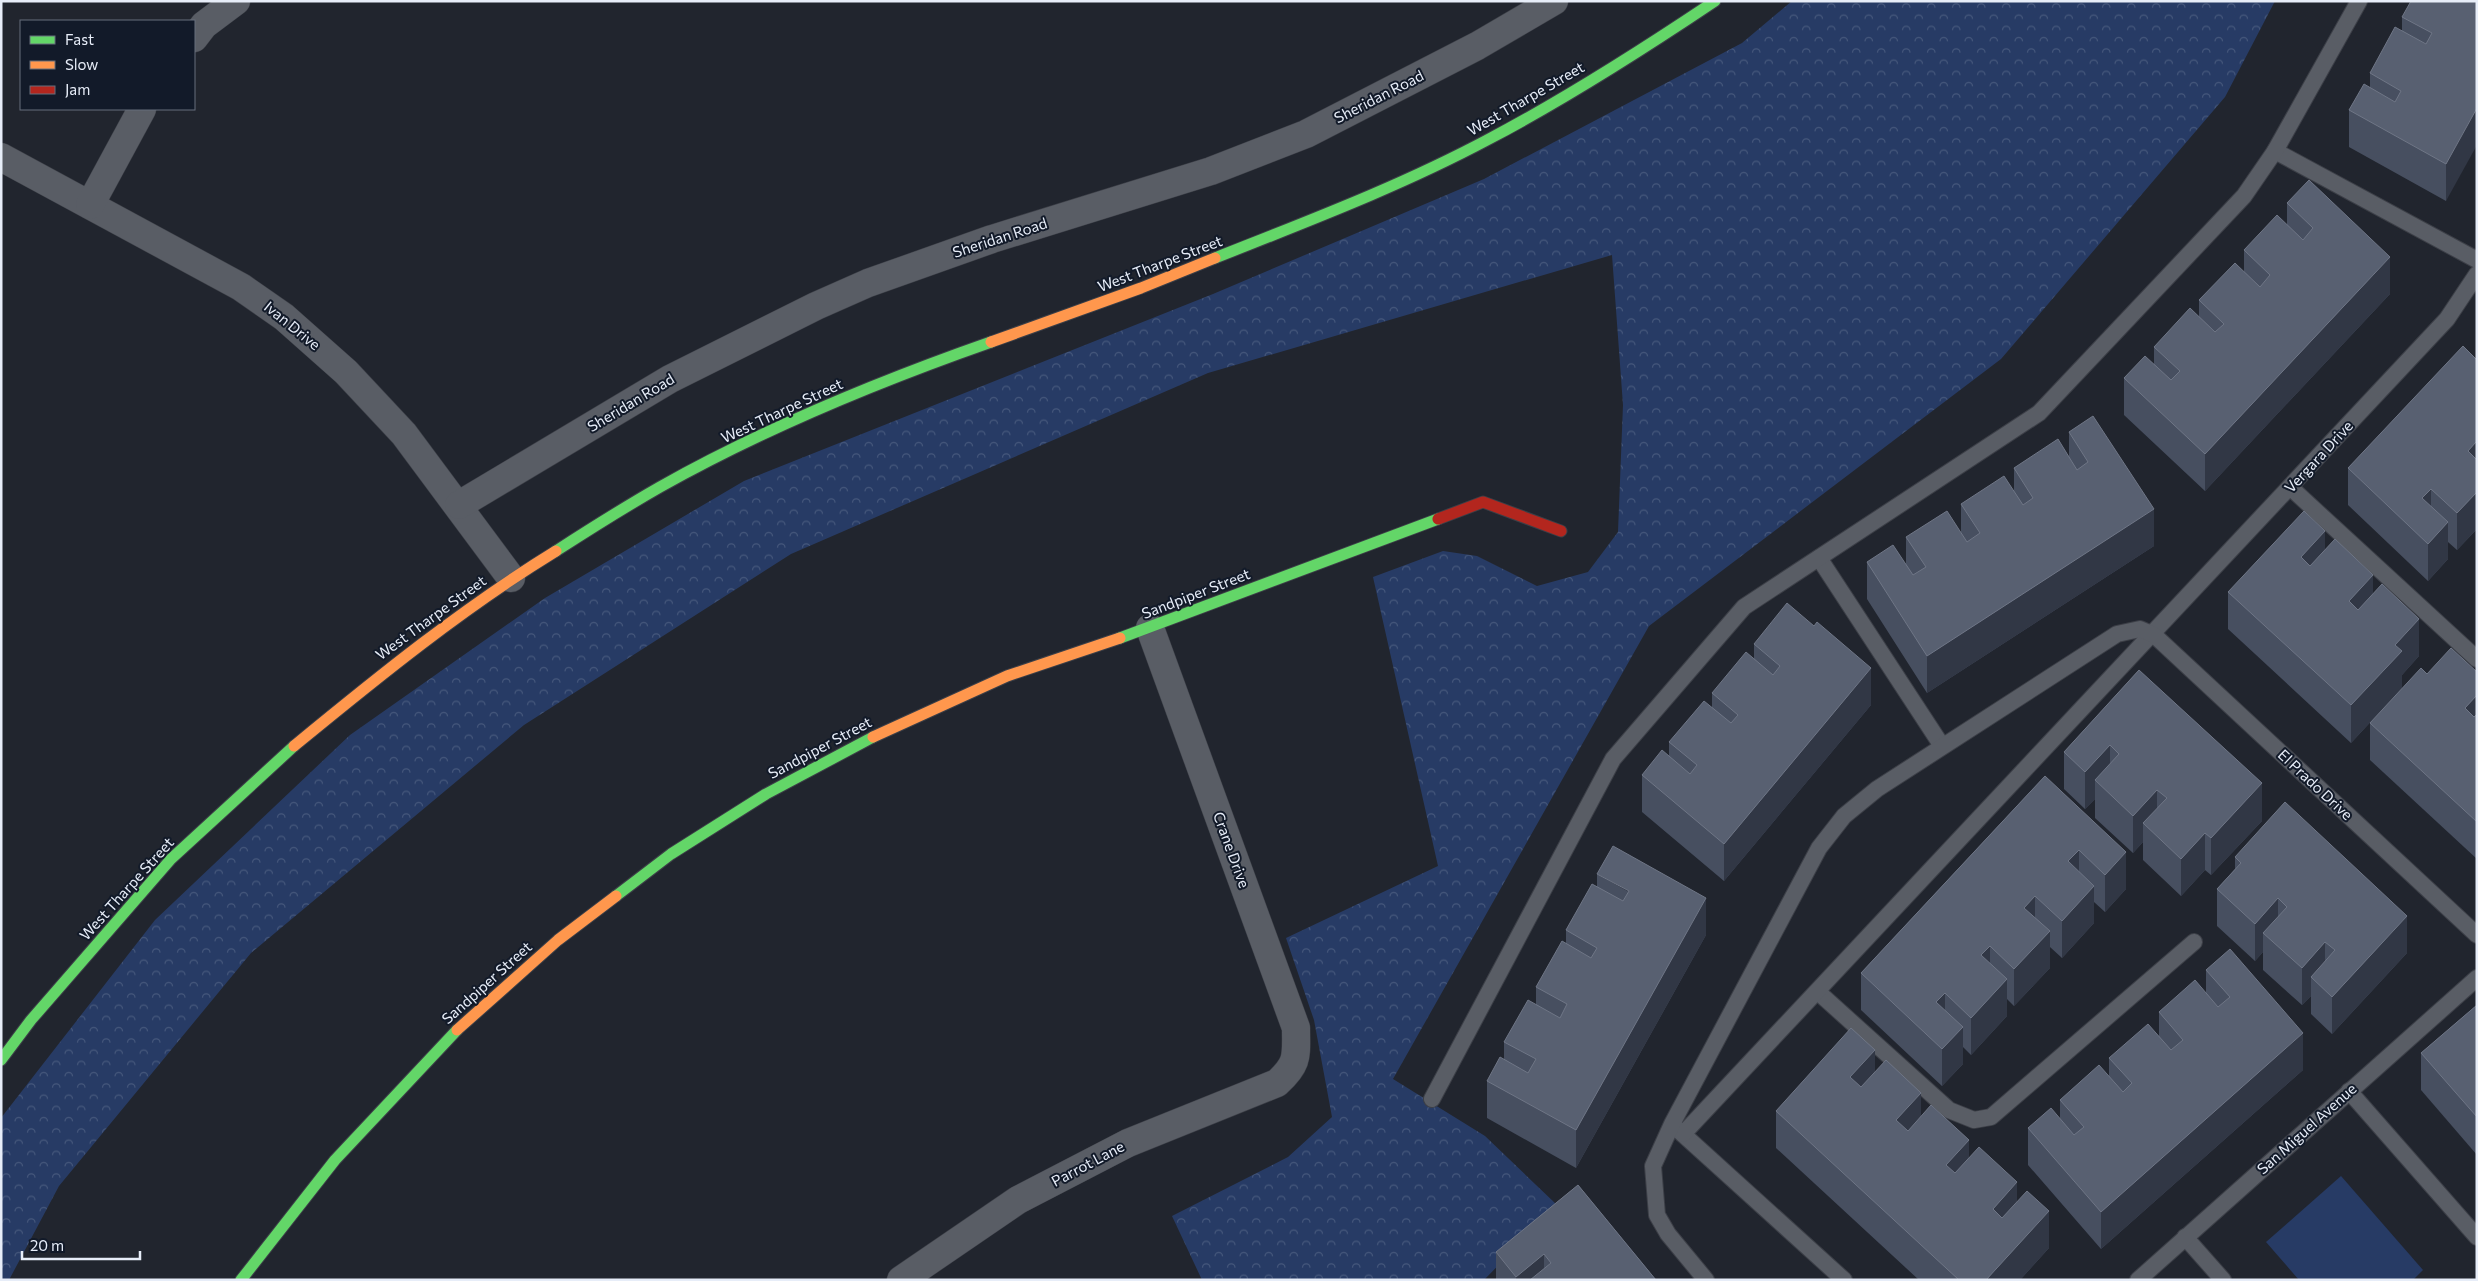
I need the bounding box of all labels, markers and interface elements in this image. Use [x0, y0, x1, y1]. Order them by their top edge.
legend [20, 20, 195, 110]
text: Fast [65, 30, 94, 48]
text: Slow [65, 55, 98, 73]
street label: West Tharpe Street [1464, 57, 1587, 139]
street label: Sheridan Road [1331, 66, 1426, 126]
text: Jam [65, 80, 90, 98]
street label: Sheridan Road [950, 213, 1049, 261]
street label: West Tharpe Street [1095, 231, 1225, 295]
street label: Ivan Drive [261, 297, 325, 353]
street label: Sheridan Road [584, 369, 677, 435]
street label: West Tharpe Street [718, 374, 845, 446]
street label: Vergara Drive [2280, 417, 2356, 496]
street label: Sandpiper Street [1139, 564, 1252, 622]
street label: West Tharpe Street [372, 571, 489, 663]
street label: Sandpiper Street [765, 712, 874, 782]
street label: El Prado Drive [2275, 745, 2357, 823]
street label: Crane Drive [1210, 809, 1254, 890]
street label: West Tharpe Street [75, 833, 177, 943]
street label: Sandpiper Street [438, 937, 535, 1027]
street label: San Miguel Avenue [2253, 1079, 2360, 1178]
street label: Parrot Lane [1048, 1136, 1127, 1190]
scale bar [22, 1228, 140, 1260]
text: 20 m [30, 1236, 64, 1254]

